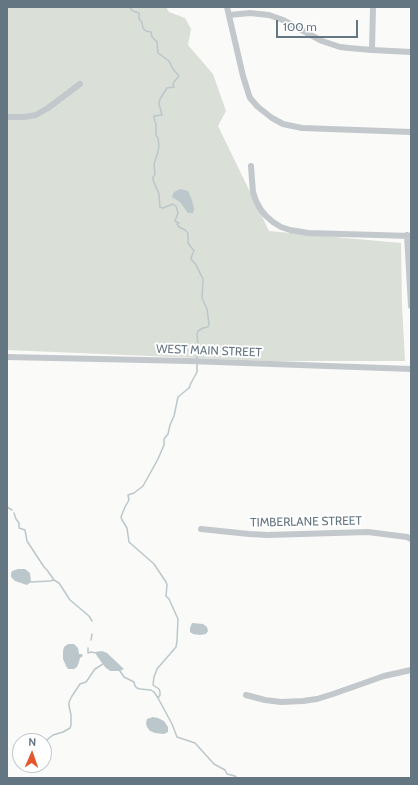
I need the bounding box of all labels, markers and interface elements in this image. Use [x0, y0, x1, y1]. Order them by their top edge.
scale bar [278, 12, 360, 38]
text: 100 m [283, 19, 317, 34]
street label: WEST MAIN STREET [156, 342, 262, 360]
street label: TIMBERLANE STREET [250, 514, 362, 530]
north arrow [12, 733, 52, 773]
text: N [28, 735, 37, 749]

